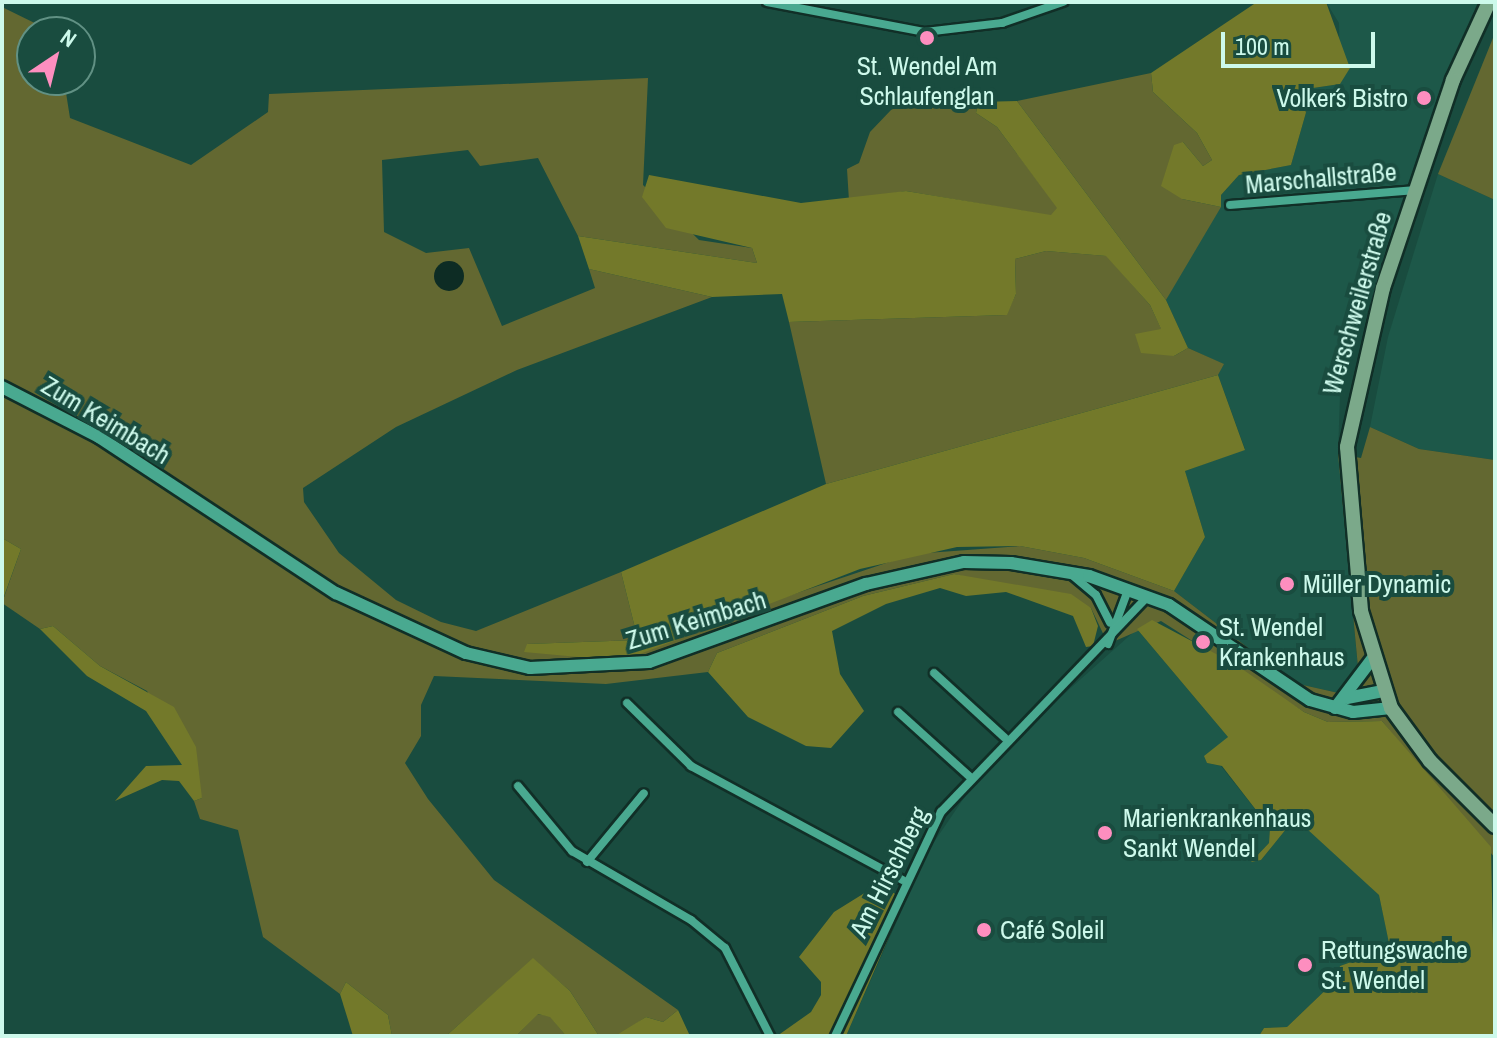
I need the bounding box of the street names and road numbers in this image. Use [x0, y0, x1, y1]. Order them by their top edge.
street label: Marschallstraße [1244, 156, 1398, 200]
street label: Werschweilerstraße [1316, 208, 1398, 398]
street label: Zum Keimbach [36, 369, 176, 471]
street label: Zum Keimbach [622, 584, 770, 656]
street label: Am Hirschberg [843, 802, 935, 942]

